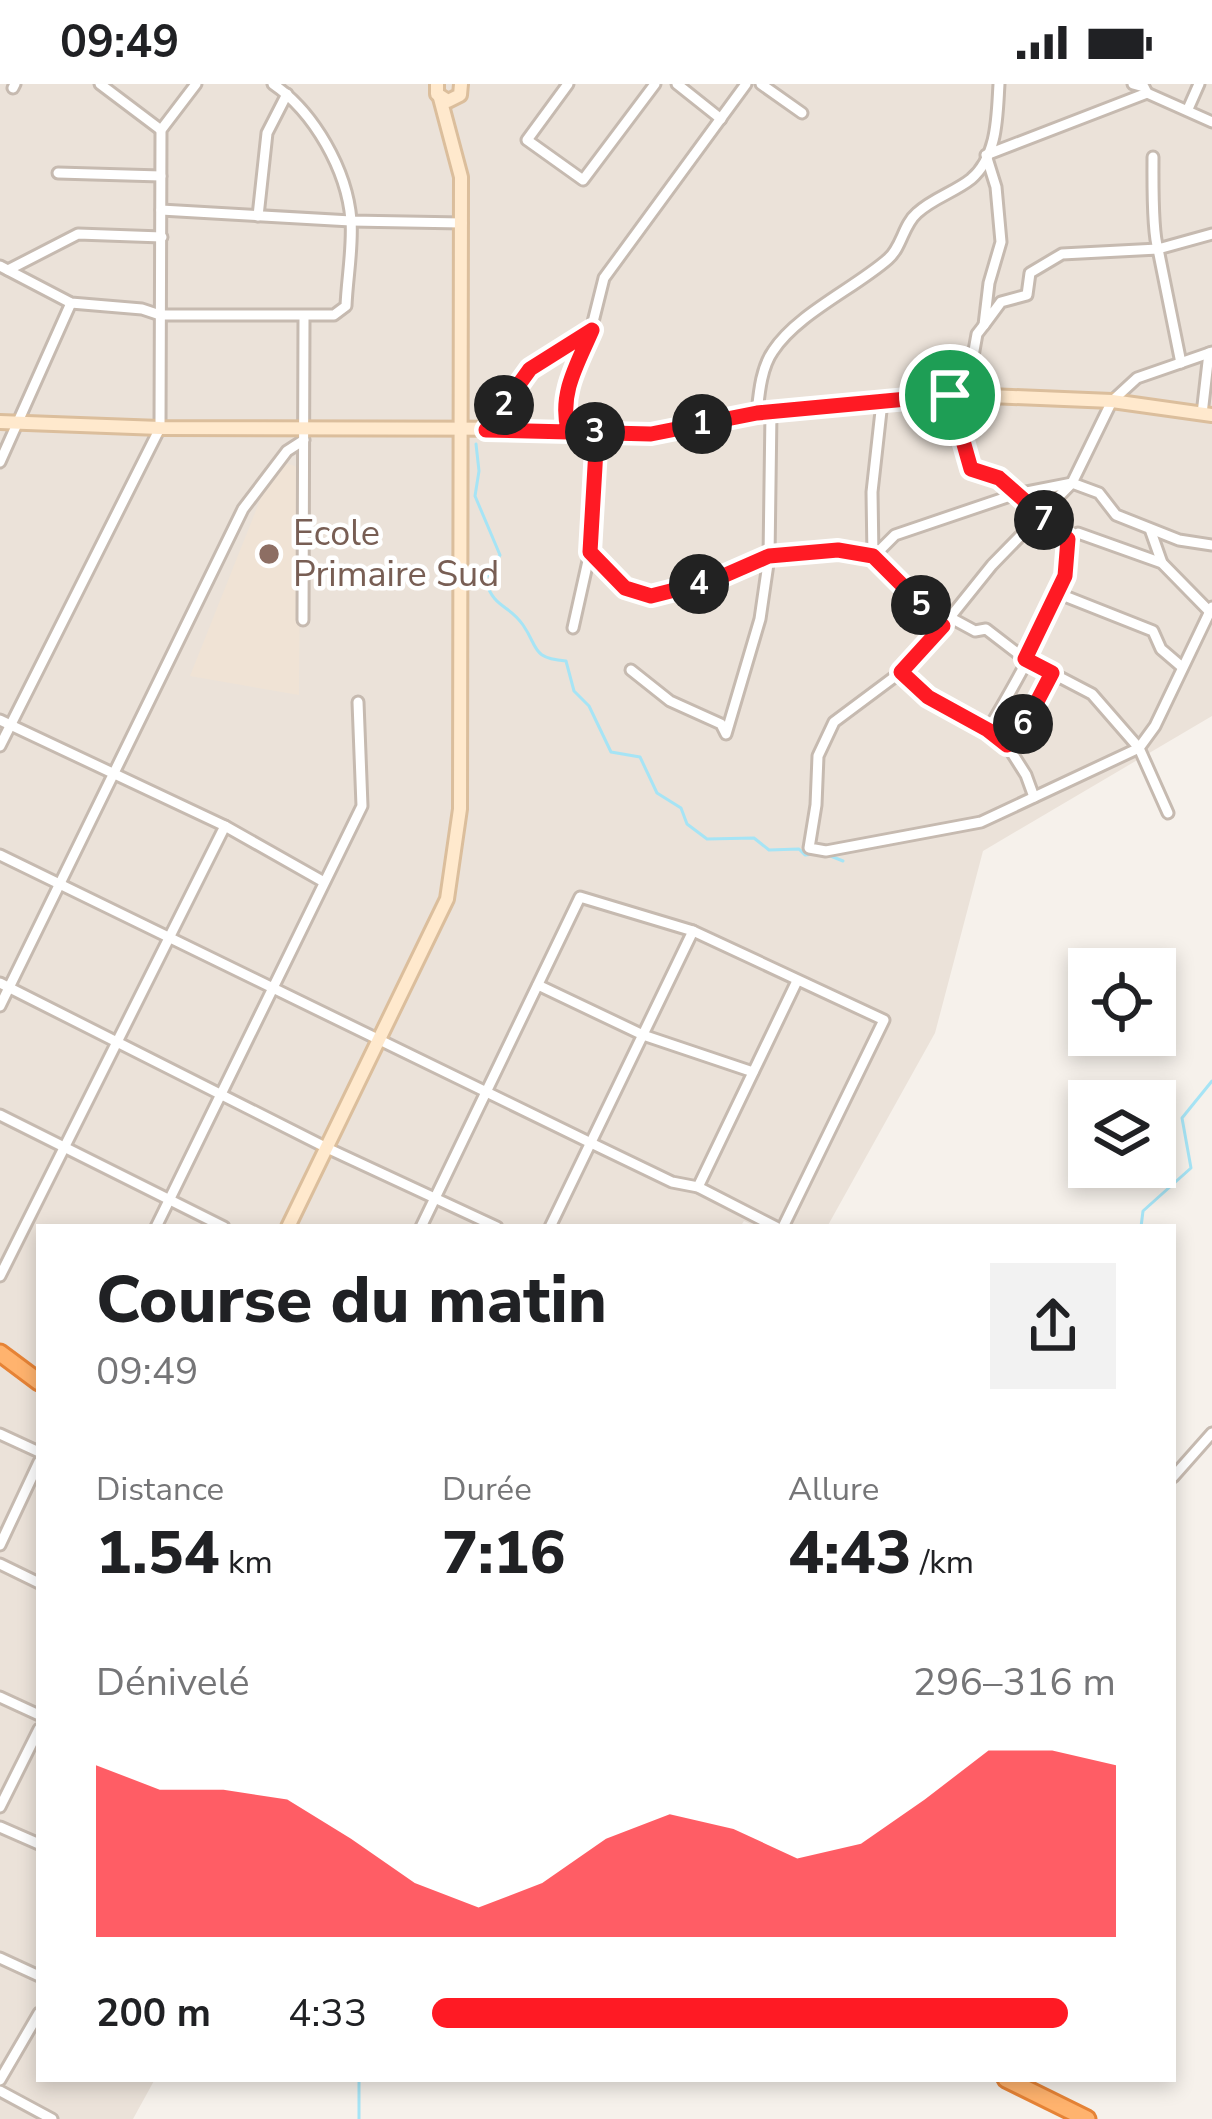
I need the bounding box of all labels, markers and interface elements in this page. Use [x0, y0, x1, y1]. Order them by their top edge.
text: 09:49 [60, 12, 179, 73]
pin [899, 344, 1001, 446]
icon: arrive [917, 362, 983, 428]
pin: 2 [474, 375, 534, 435]
text: 2 [494, 382, 514, 427]
pin: 1 [672, 394, 732, 454]
text: 1 [692, 401, 712, 446]
pin: 3 [565, 402, 625, 462]
text: 3 [585, 409, 605, 454]
pin: 7 [1014, 490, 1074, 550]
text: 7 [1034, 497, 1054, 542]
place label: Ecole Primaire Sud [293, 509, 499, 599]
marker: Ecole Primaire Sud [256, 541, 282, 567]
pin: 4 [669, 554, 729, 614]
text: 4 [689, 561, 709, 606]
pin: 5 [891, 575, 951, 635]
text: 5 [911, 582, 931, 627]
pin: 6 [993, 694, 1053, 754]
text: 6 [1013, 701, 1033, 746]
map controls [1068, 948, 1176, 1188]
button: locate [1068, 948, 1176, 1056]
button: layers [1068, 1080, 1176, 1188]
text: Course du matin [96, 1255, 607, 1345]
button: share [990, 1263, 1116, 1389]
text: 09:49 [96, 1345, 199, 1398]
text: Distance [96, 1467, 224, 1512]
text: Durée [442, 1467, 532, 1512]
text: Allure [788, 1467, 879, 1512]
text: 1.54 [96, 1512, 220, 1594]
text: 7:16 [442, 1512, 566, 1594]
text: 4:43 [788, 1512, 912, 1594]
text: km [220, 1540, 273, 1585]
text: /km [912, 1540, 974, 1585]
text: Dénivelé [96, 1656, 250, 1709]
text: 296–316 m [913, 1656, 1116, 1709]
text: 200 m [96, 1987, 211, 2040]
text: 4:33 [288, 1987, 367, 2040]

